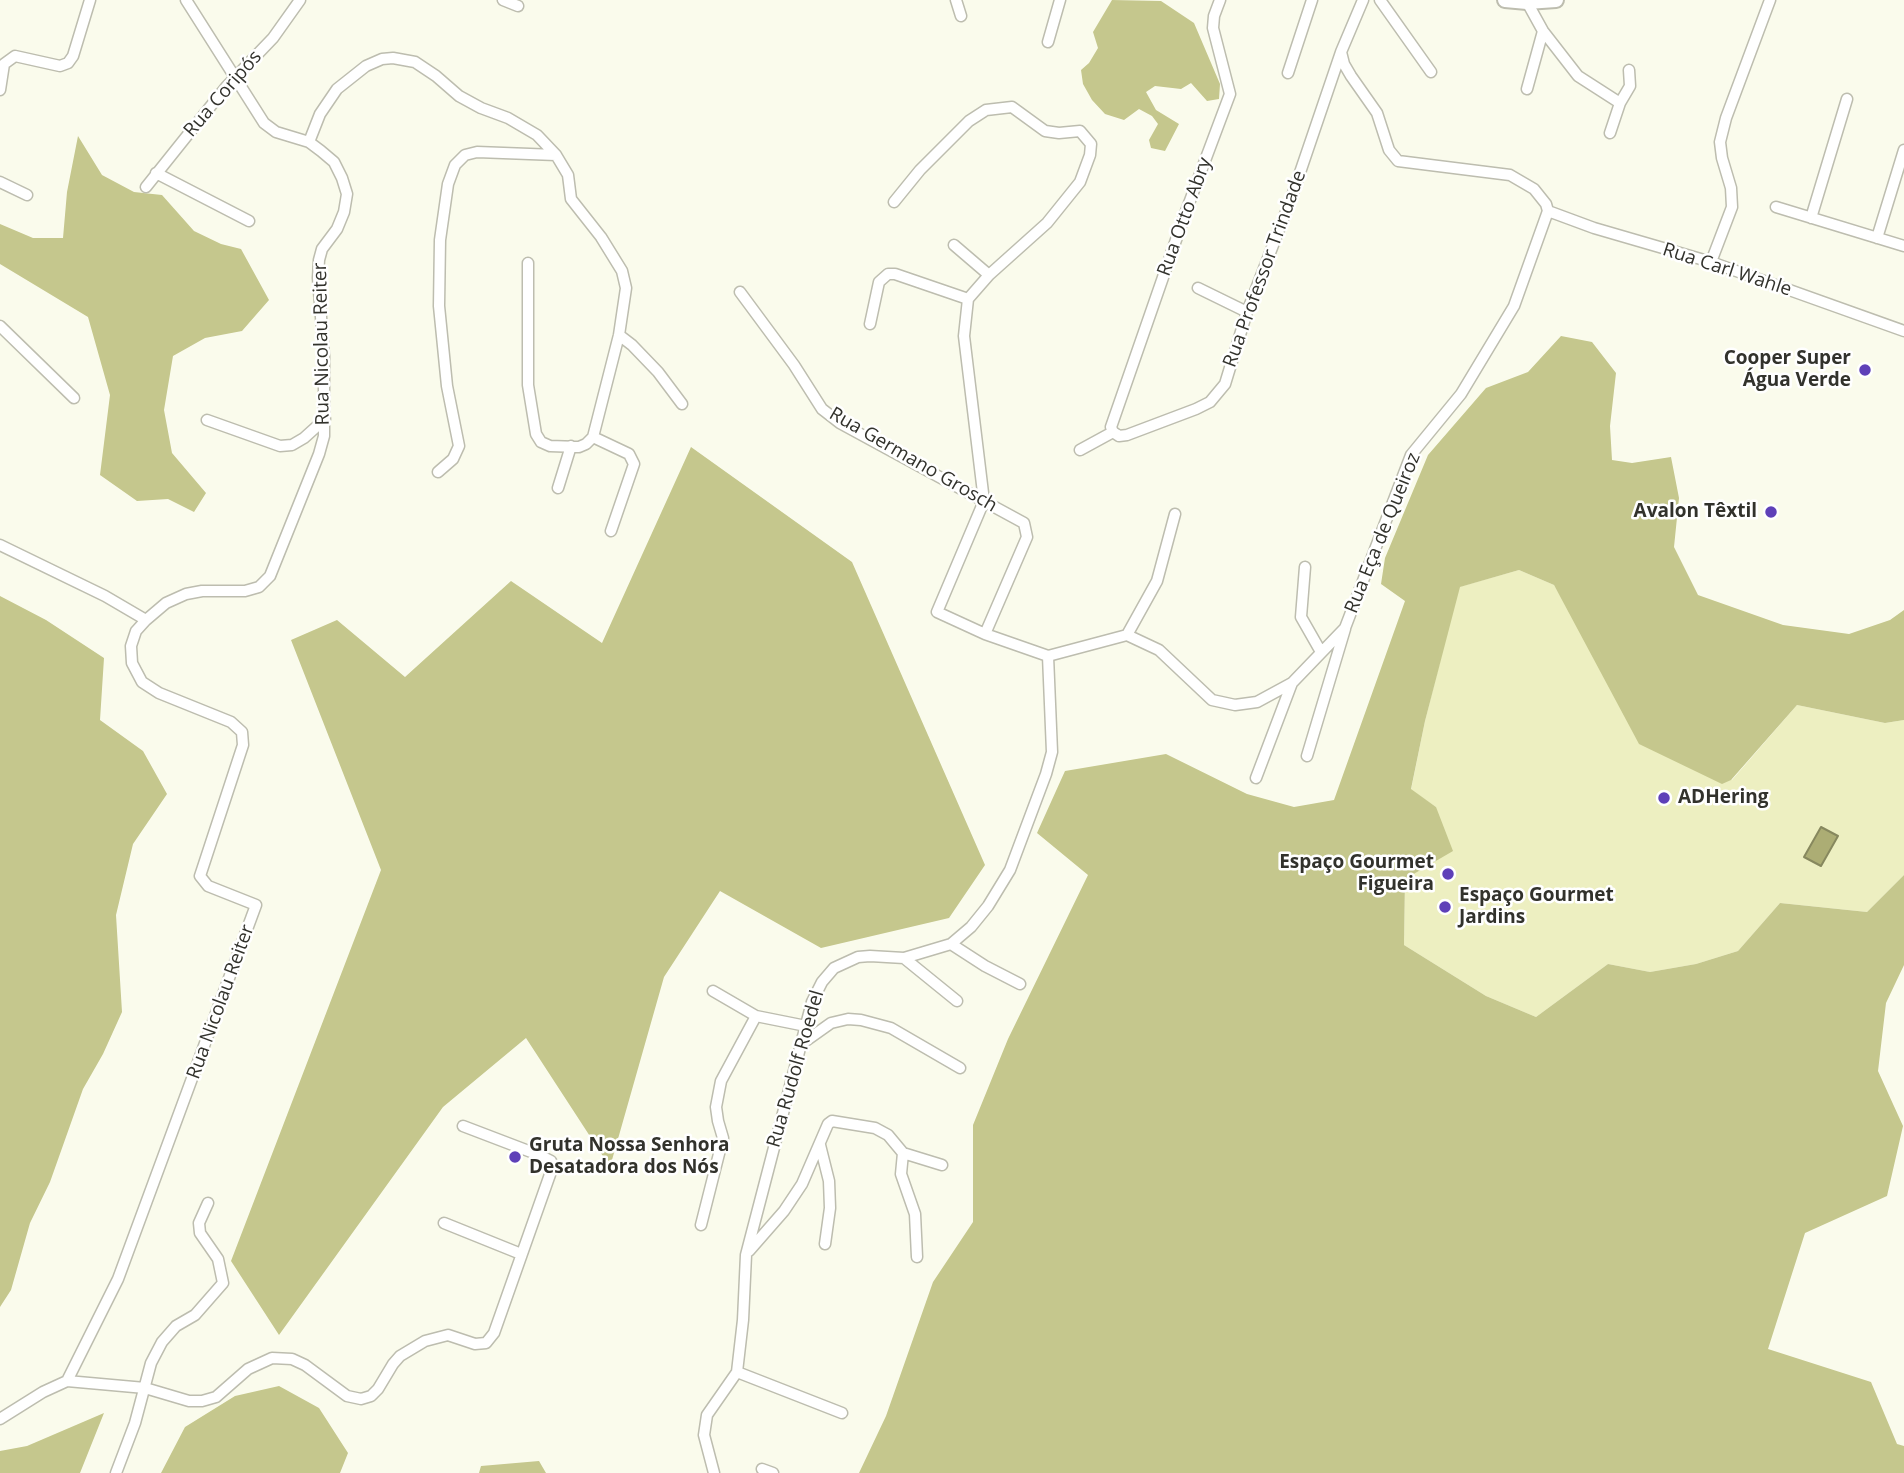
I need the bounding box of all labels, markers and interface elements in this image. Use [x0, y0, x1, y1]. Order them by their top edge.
street label: Rua Coripós [179, 46, 267, 142]
street label: Rua Otto Abry [1153, 155, 1217, 279]
street label: Rua Professor Trindade [1219, 167, 1311, 371]
street label: Rua Carl Wahle [1660, 238, 1794, 302]
street label: Rua Nicolau Reiter [309, 262, 335, 426]
place label: Cooper Super Água Verde [1724, 348, 1851, 392]
marker: Cooper Super Água Verde [1857, 362, 1873, 378]
street label: Rua Germano Grosch [825, 403, 1001, 517]
street label: Rua Eça de Queiroz [1340, 449, 1426, 617]
place label: Avalon Têxtil [1634, 501, 1757, 523]
marker: Avalon Têxtil [1763, 504, 1779, 520]
place label: ADHering [1678, 787, 1769, 809]
marker: ADHering [1656, 790, 1672, 806]
place label: Espaço Gourmet Figueira [1279, 852, 1434, 896]
marker: Espaço Gourmet Figueira [1440, 866, 1456, 882]
place label: Espaço Gourmet Jardins [1459, 885, 1614, 929]
marker: Espaço Gourmet Jardins [1437, 899, 1453, 915]
street label: Rua Nicolau Reiter [182, 922, 260, 1082]
street label: Rua Rudolf Roedel [763, 988, 829, 1150]
place label: Gruta Nossa Senhora Desatadora dos Nós [529, 1135, 730, 1179]
marker: Gruta Nossa Senhora Desatadora dos Nós [507, 1149, 523, 1165]

